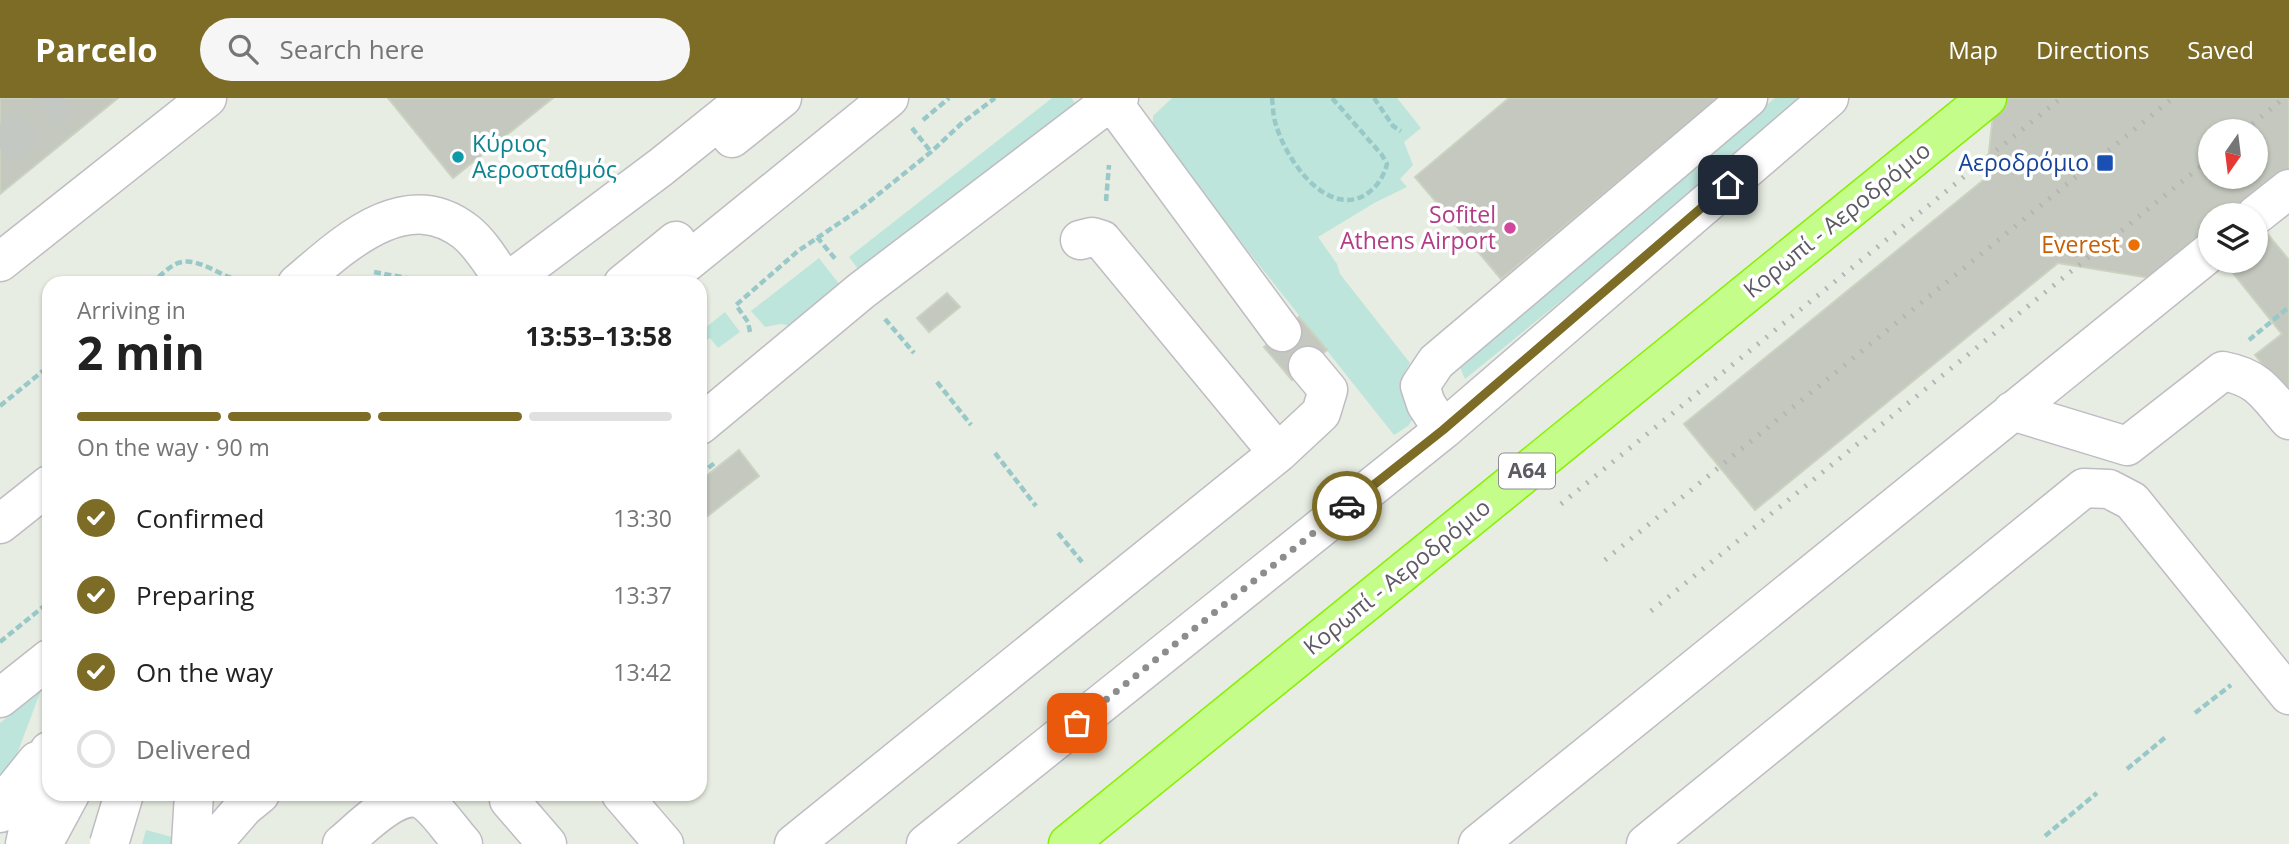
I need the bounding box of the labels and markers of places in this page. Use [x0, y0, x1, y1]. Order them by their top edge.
place label: Κύριος Αεροσταθμός [472, 127, 617, 185]
place label: Αεροδρόμιο [1958, 146, 2089, 178]
marker: Κύριος Αεροσταθμός [450, 149, 466, 165]
marker: Αεροδρόμιο [2095, 153, 2115, 173]
pin [1698, 155, 1758, 215]
place label: Sofitel Athens Airport [1340, 198, 1496, 256]
marker: Sofitel Athens Airport [1502, 220, 1518, 236]
place label: Everest [2041, 228, 2120, 260]
marker: Everest [2126, 237, 2142, 253]
pin [1047, 693, 1107, 753]

